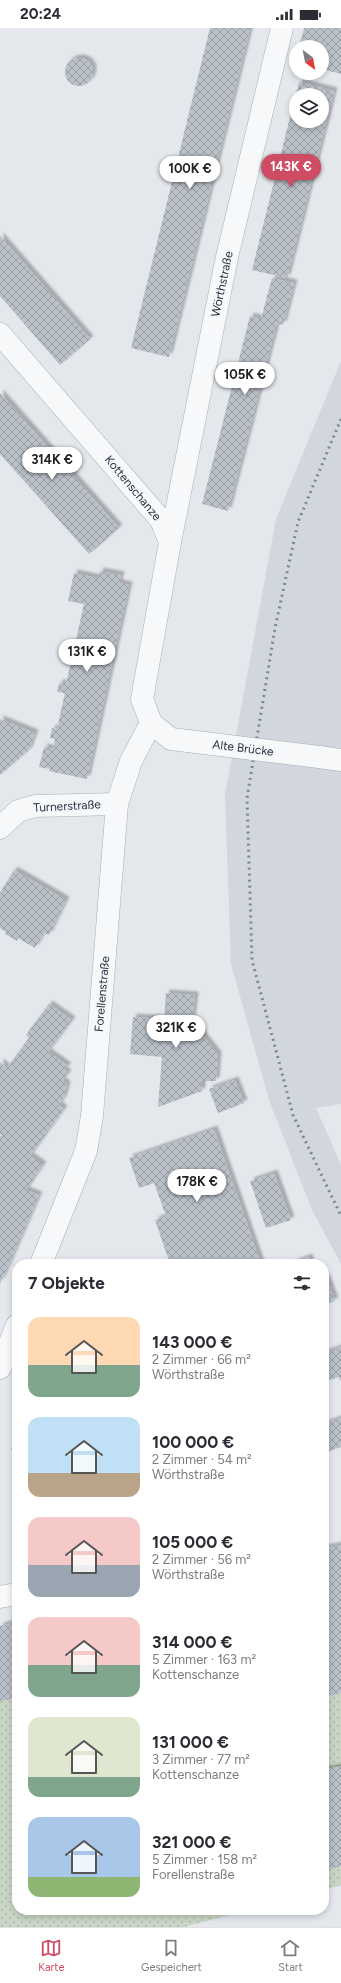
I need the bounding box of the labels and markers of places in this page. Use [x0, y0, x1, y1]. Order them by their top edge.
pin: 143K € [258, 154, 324, 188]
pin: 100K € [157, 156, 223, 190]
pin: 105K € [212, 362, 278, 396]
pin: 314K € [19, 447, 85, 481]
pin: 131K € [54, 639, 120, 673]
pin: 321K € [143, 1015, 209, 1049]
pin: 178K € [164, 1169, 230, 1203]

